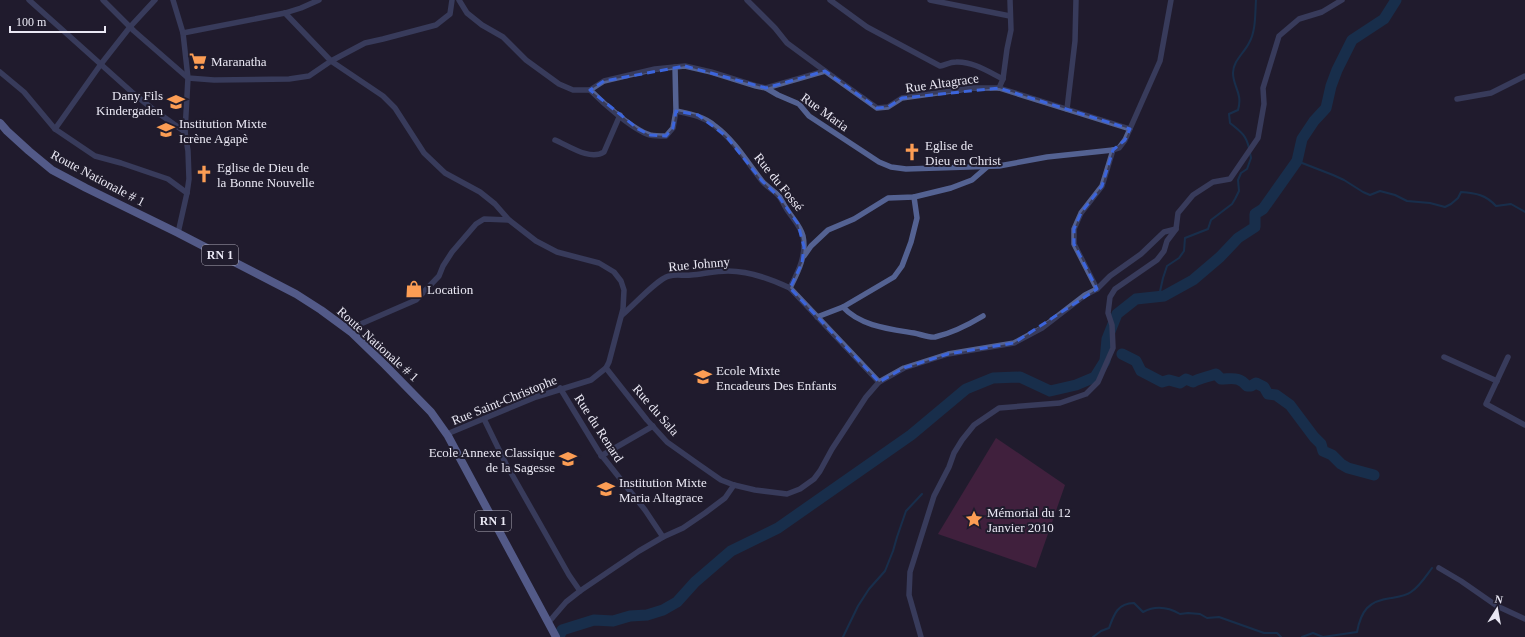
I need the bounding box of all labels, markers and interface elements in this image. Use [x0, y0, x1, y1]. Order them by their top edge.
scale bar [10, 8, 105, 34]
text: 100 m [16, 15, 47, 29]
supermarket icon: Maranatha [188, 51, 208, 71]
place label: Maranatha [211, 54, 267, 69]
street label: Rue Altagrace [904, 70, 980, 96]
place label: Dany Fils Kindergaden [96, 88, 163, 118]
street label: Rue Maria [798, 90, 852, 134]
school or university icon: Dany Fils Kindergaden [166, 92, 186, 112]
place label: Institution Mixte Icrène Agapè [179, 116, 267, 146]
school or university icon: Institution Mixte Icrène Agapè [156, 120, 176, 140]
place label: Eglise de Dieu en Christ [925, 138, 1001, 168]
church icon: Eglise de Dieu en Christ [902, 142, 922, 162]
street label: Route Nationale # 1 [48, 147, 148, 209]
street label: Rue du Fossé [751, 150, 807, 214]
place label: Eglise de Dieu de la Bonne Nouvelle [217, 160, 315, 190]
church icon: Eglise de Dieu de la Bonne Nouvelle [194, 164, 214, 184]
road number: RN 1 [202, 245, 238, 265]
street label: Rue Johnny [668, 254, 731, 274]
shop icon: Location [404, 279, 424, 299]
place label: Location [427, 282, 474, 297]
street label: Route Nationale # 1 [334, 304, 422, 384]
place label: Ecole Mixte Encadeurs Des Enfants [716, 363, 837, 393]
school or university icon: Ecole Mixte Encadeurs Des Enfants [693, 367, 713, 387]
street label: Rue Saint-Christophe [449, 372, 559, 428]
street label: Rue du Sala [630, 381, 682, 439]
street label: Rue du Renard [571, 391, 627, 465]
place label: Ecole Annexe Classique de la Sagesse [429, 445, 555, 475]
school or university icon: Ecole Annexe Classique de la Sagesse [558, 449, 578, 469]
place label: Institution Mixte Maria Altagrace [619, 475, 707, 505]
school or university icon: Institution Mixte Maria Altagrace [596, 479, 616, 499]
place label: Mémorial du 12 Janvier 2010 [987, 505, 1071, 535]
place icon: Mémorial du 12 Janvier 2010 [964, 509, 984, 529]
road number: RN 1 [475, 511, 511, 531]
north arrow [1477, 589, 1517, 629]
text: N [1494, 593, 1504, 606]

